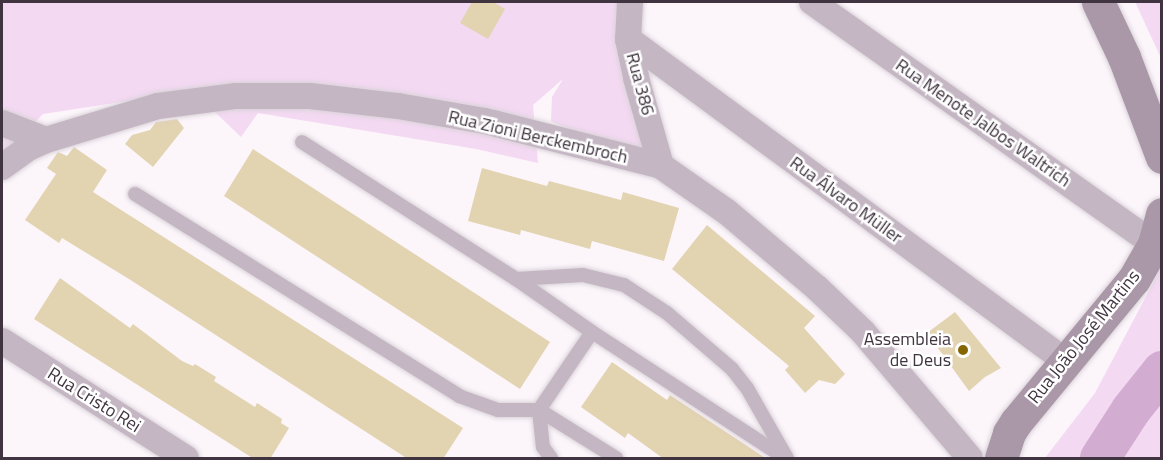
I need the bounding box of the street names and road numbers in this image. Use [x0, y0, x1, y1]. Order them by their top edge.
street label: Rua 386 [621, 50, 659, 118]
street label: Rua Menote Jalbos Waltrich [891, 54, 1075, 192]
street label: Rua Zioni Berckembroch [446, 106, 630, 168]
street label: Rua Álvaro Müller [786, 152, 906, 248]
street label: Rua João José Martins [1024, 266, 1144, 408]
street label: Rua Cristo Rei [44, 363, 144, 437]

